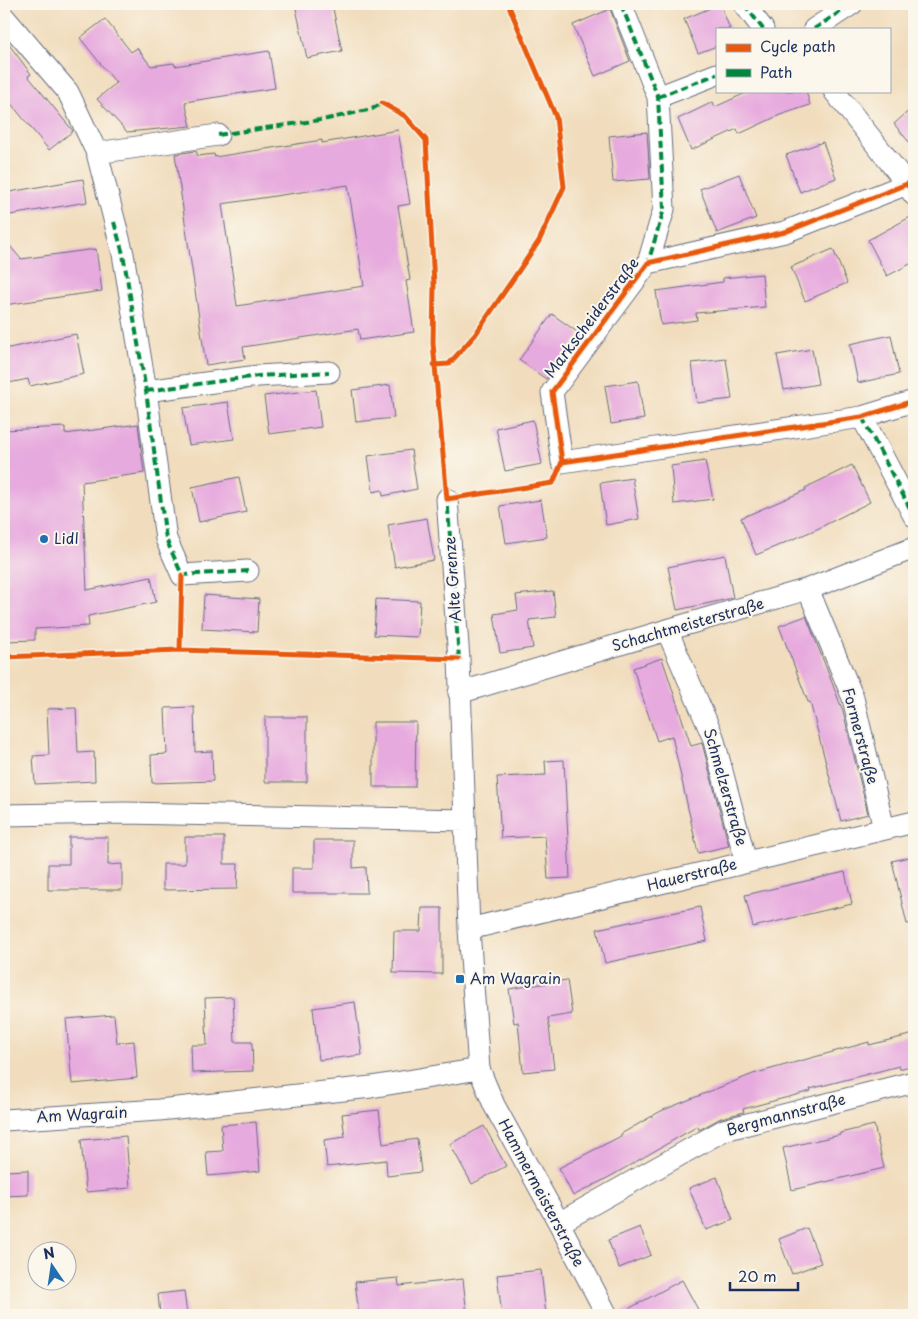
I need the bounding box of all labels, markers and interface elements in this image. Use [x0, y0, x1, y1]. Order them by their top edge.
legend [716, 28, 890, 92]
text: Cycle path [760, 34, 836, 57]
text: Path [760, 60, 792, 83]
street label: Markscheiderstraße [538, 252, 644, 382]
place label: Lidl [54, 526, 79, 549]
marker: Lidl [38, 533, 50, 545]
street label: Alte Grenze [437, 536, 466, 623]
street label: Schachtmeisterstraße [609, 591, 766, 656]
street label: Formerstraße [838, 685, 885, 786]
street label: Schmelzerstraße [699, 725, 754, 848]
street label: Hauerstraße [644, 851, 739, 896]
place label: Am Wagrain [470, 966, 561, 989]
marker: Am Wagrain [454, 973, 466, 985]
street label: Bergmannstraße [724, 1087, 848, 1140]
street label: Am Wagrain [36, 1100, 128, 1127]
street label: Hammermeisterstraße [493, 1114, 591, 1270]
text: N [41, 1241, 57, 1264]
north arrow [28, 1242, 78, 1292]
scale bar [730, 1259, 798, 1291]
text: 20 m [738, 1264, 777, 1287]

